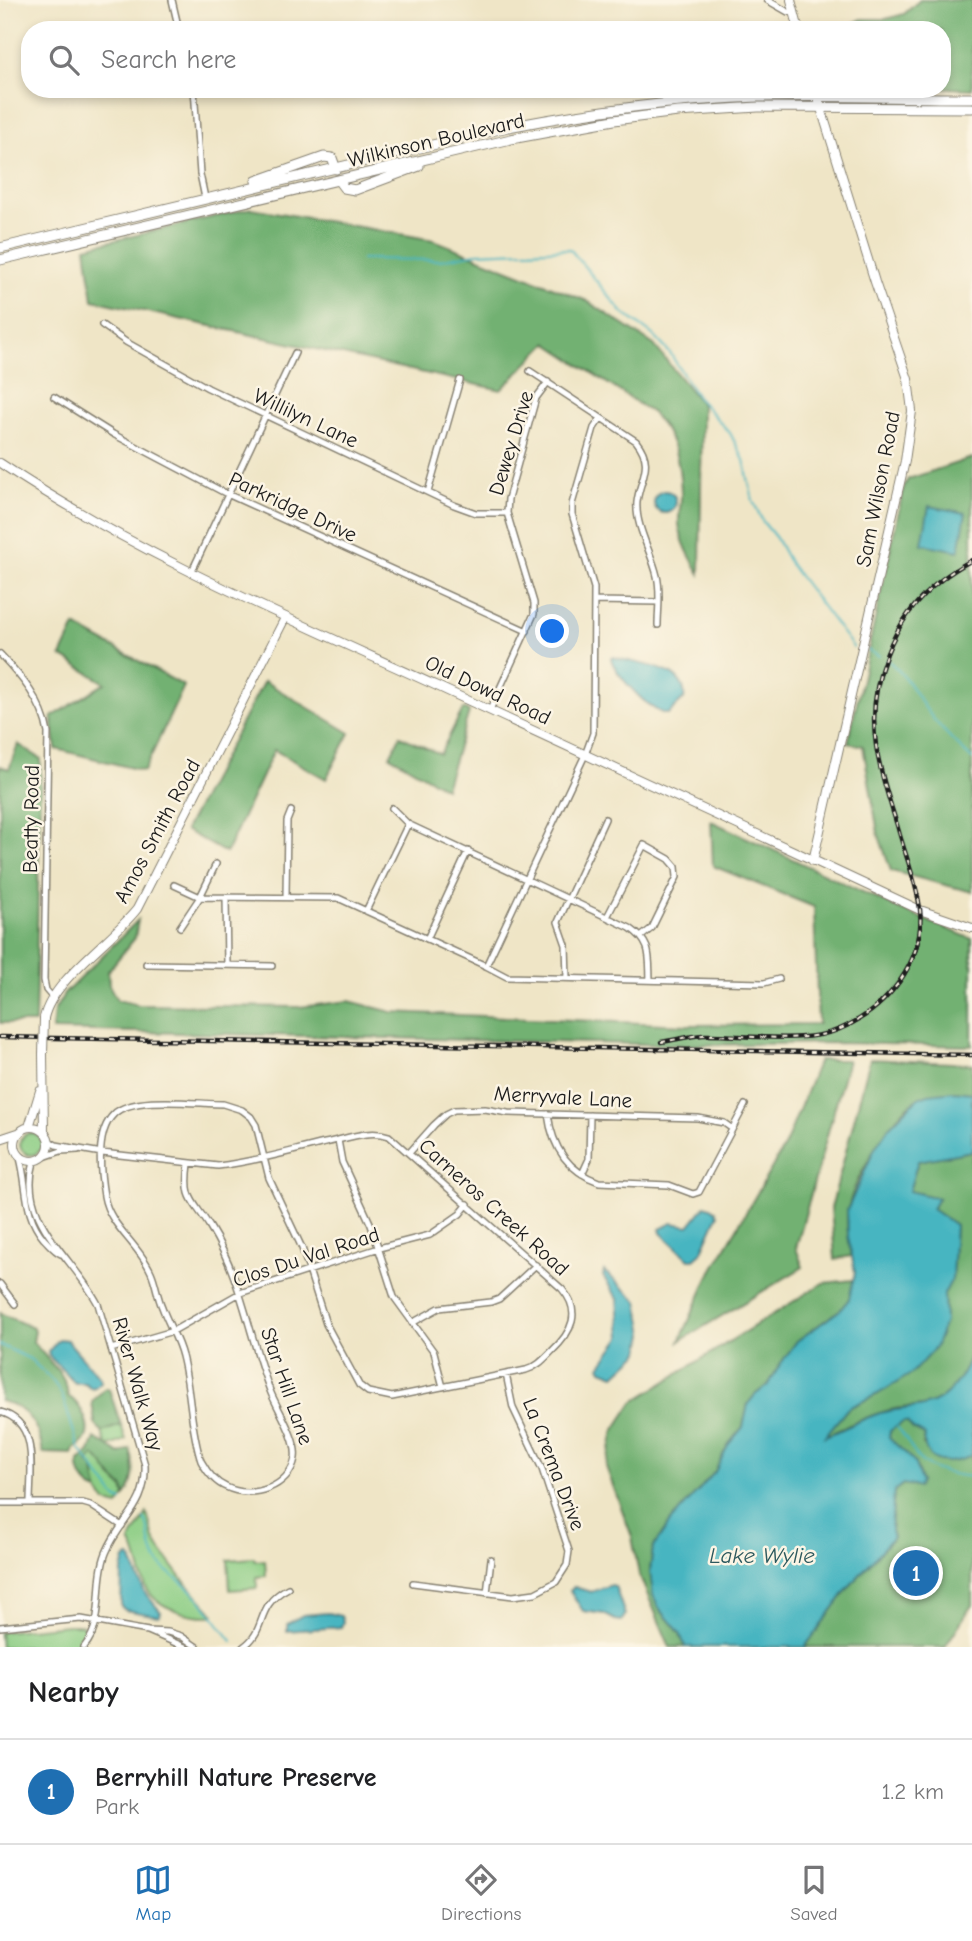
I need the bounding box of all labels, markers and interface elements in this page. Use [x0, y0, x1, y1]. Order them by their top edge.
search box [21, 21, 951, 98]
icon: search [45, 41, 83, 79]
text: Search here [101, 45, 236, 75]
street label: Wilkinson Boulevard [345, 108, 527, 172]
street label: Willilyn Lane [250, 383, 362, 453]
street label: Dewey Drive [484, 388, 538, 498]
street label: Sam Wilson Road [851, 409, 905, 569]
street label: Parkridge Drive [225, 467, 361, 547]
your location [535, 614, 569, 648]
street label: Old Dowd Road [421, 650, 555, 730]
street label: Amos Smith Road [109, 755, 205, 907]
street label: Beatty Road [18, 765, 44, 873]
street label: Merryvale Lane [493, 1081, 633, 1113]
street label: Carneros Creek Road [414, 1133, 574, 1281]
street label: Clos Du Val Road [230, 1222, 382, 1292]
street label: River Walk Way [107, 1314, 169, 1454]
street label: Star Hill Lane [256, 1324, 318, 1448]
street label: La Crema Drive [518, 1394, 590, 1534]
water label: Lake Wylie [709, 1542, 815, 1569]
pin: 1 [893, 1547, 939, 1599]
text: Nearby [28, 1675, 119, 1710]
text: Berryhill Nature Preserve [95, 1763, 376, 1793]
text: 1 [46, 1778, 56, 1805]
text: 1.2 km [882, 1778, 944, 1805]
text: Park [95, 1793, 139, 1820]
tab: Map [134, 1861, 172, 1925]
tab: Directions [441, 1861, 521, 1925]
tab: Saved [790, 1861, 838, 1925]

